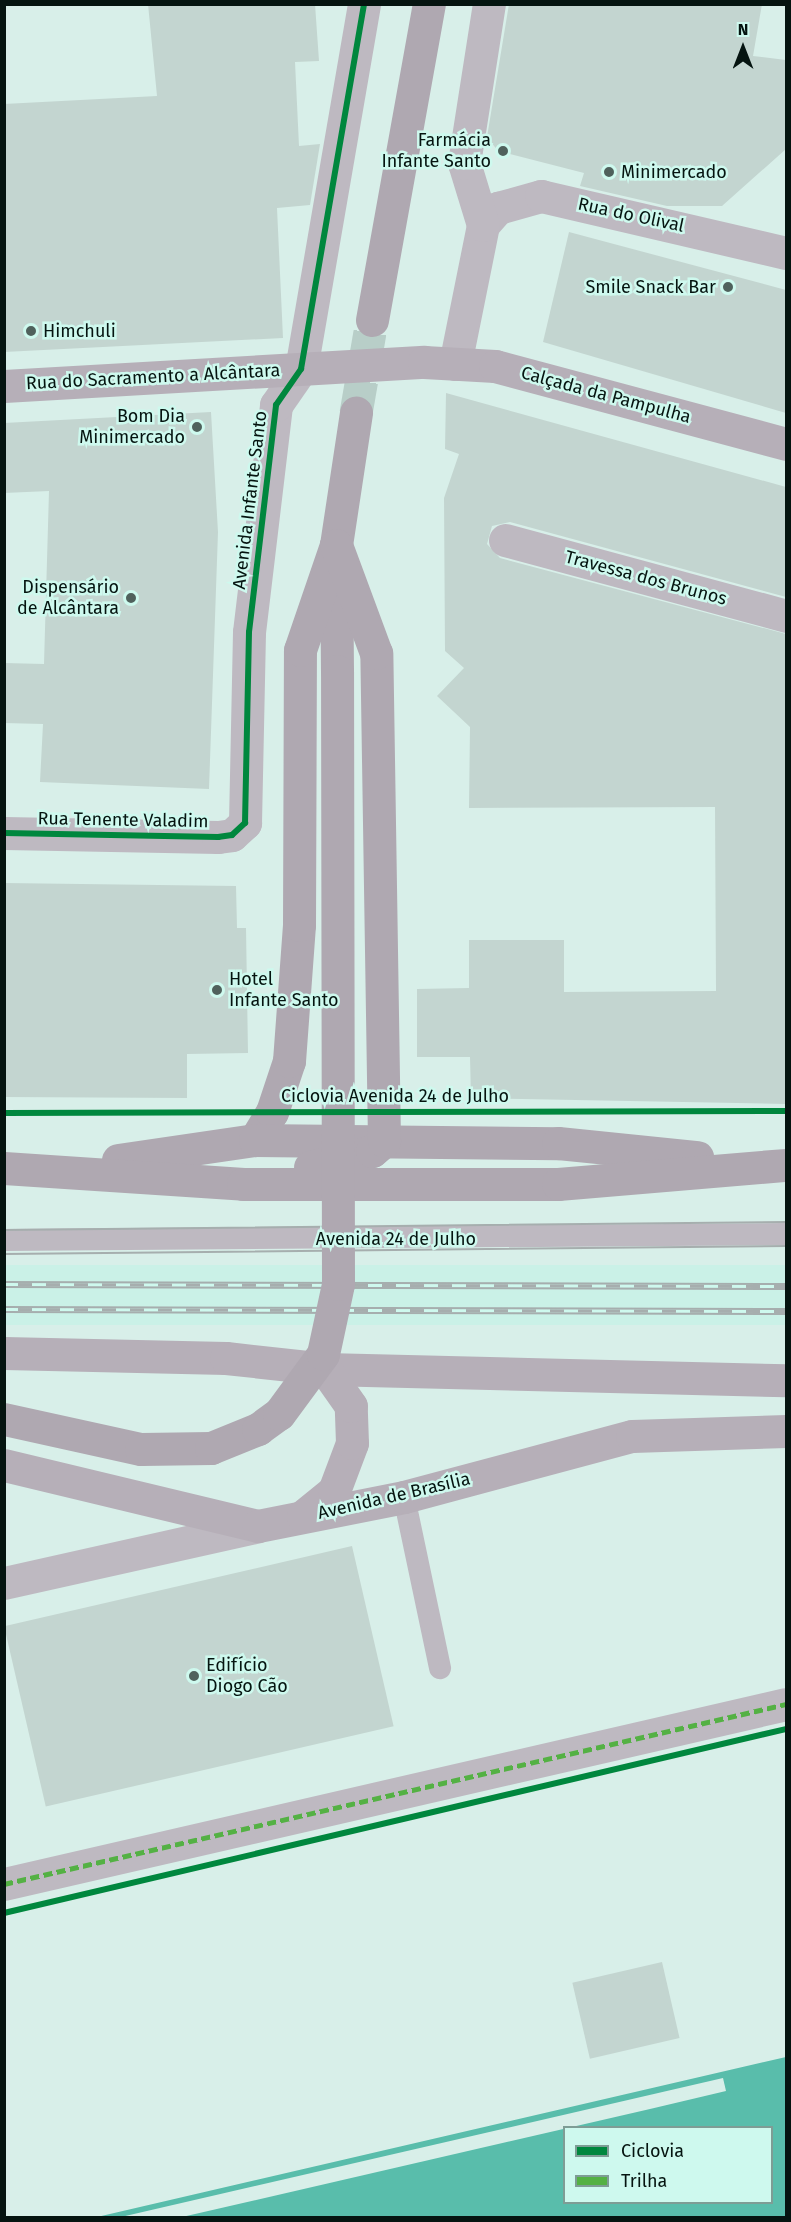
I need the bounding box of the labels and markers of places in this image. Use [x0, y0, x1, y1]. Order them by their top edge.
place label: Farmácia Infante Santo [381, 130, 491, 172]
marker: Farmácia Infante Santo [496, 144, 510, 158]
place label: Minimercado [621, 161, 727, 183]
marker: Minimercado [602, 165, 616, 179]
place label: Smile Snack Bar [586, 276, 716, 298]
marker: Smile Snack Bar [721, 280, 735, 294]
place label: Himchuli [43, 320, 116, 342]
marker: Himchuli [24, 324, 38, 338]
place label: Bom Dia Minimercado [79, 406, 185, 448]
marker: Bom Dia Minimercado [190, 420, 204, 434]
place label: Dispensário de Alcântara [17, 577, 119, 620]
marker: Dispensário de Alcântara [124, 591, 138, 605]
place label: Hotel Infante Santo [229, 969, 339, 1012]
marker: Hotel Infante Santo [210, 983, 224, 997]
place label: Edifício Diogo Cão [206, 1655, 288, 1698]
marker: Edifício Diogo Cão [187, 1669, 201, 1683]

